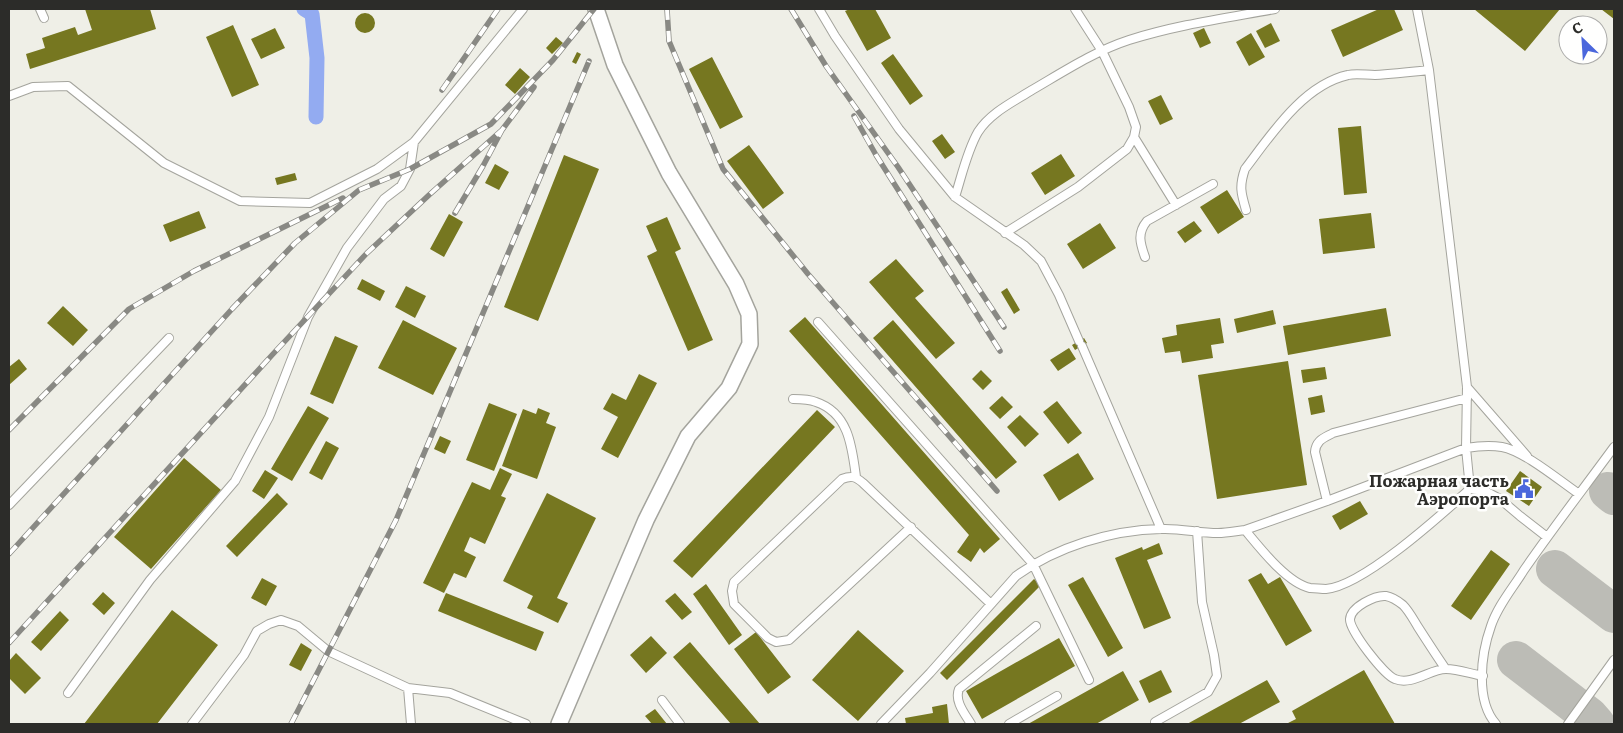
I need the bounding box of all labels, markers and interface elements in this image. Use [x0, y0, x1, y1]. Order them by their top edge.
north arrow [1558, 15, 1608, 65]
text: С [1568, 16, 1586, 38]
place label: Пожарная часть Аэропорта [1369, 468, 1510, 510]
public building icon: Пожарная часть Аэропорта [1513, 478, 1535, 500]

